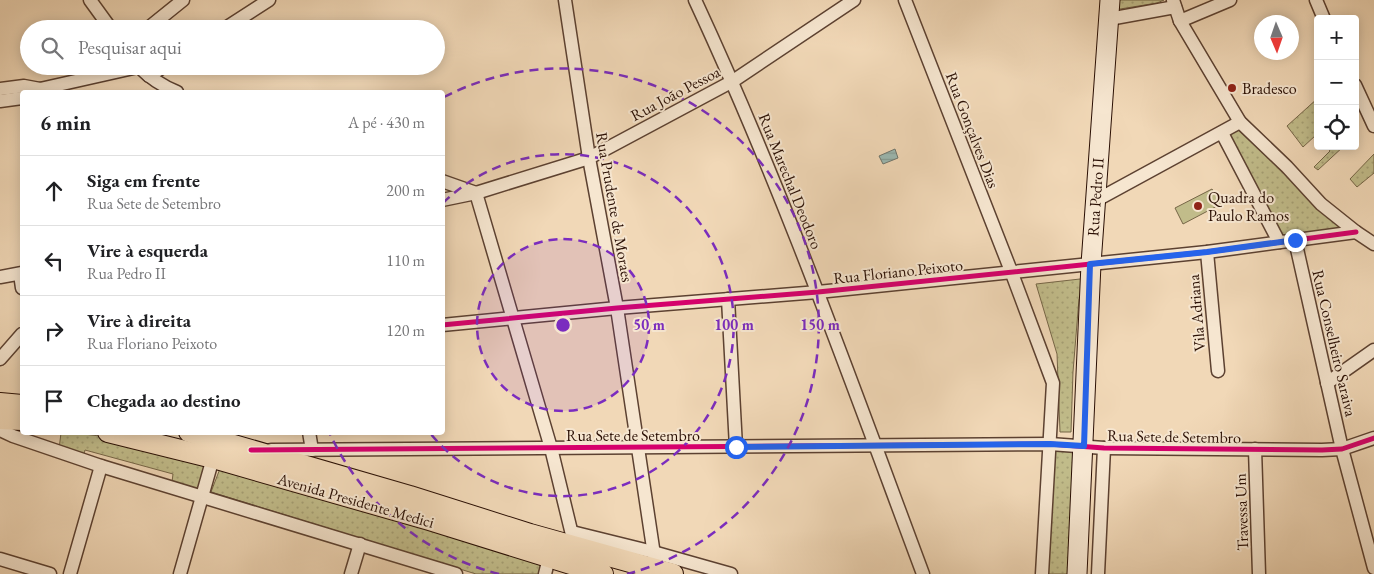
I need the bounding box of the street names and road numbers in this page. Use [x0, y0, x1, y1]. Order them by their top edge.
street label: Rua João Pessoa [627, 61, 724, 126]
street label: Rua Gonçalves Dias [941, 69, 1004, 191]
street label: Rua Marechal Deodoro [754, 110, 827, 252]
street label: Rua Prudente de Moraes [591, 130, 638, 284]
street label: Rua Pedro II [1082, 156, 1109, 237]
street label: Rua Floriano Peixoto [832, 254, 964, 289]
street label: Rua Conselheiro Saraiva [1307, 268, 1362, 419]
street label: Vila Adriana [1183, 273, 1210, 352]
street label: Rua Sete de Setembro [566, 425, 700, 446]
street label: Rua Sete de Setembro [1107, 425, 1241, 448]
street label: Avenida Presidente Medici [274, 468, 437, 533]
street label: Travessa Um [1230, 472, 1253, 551]

